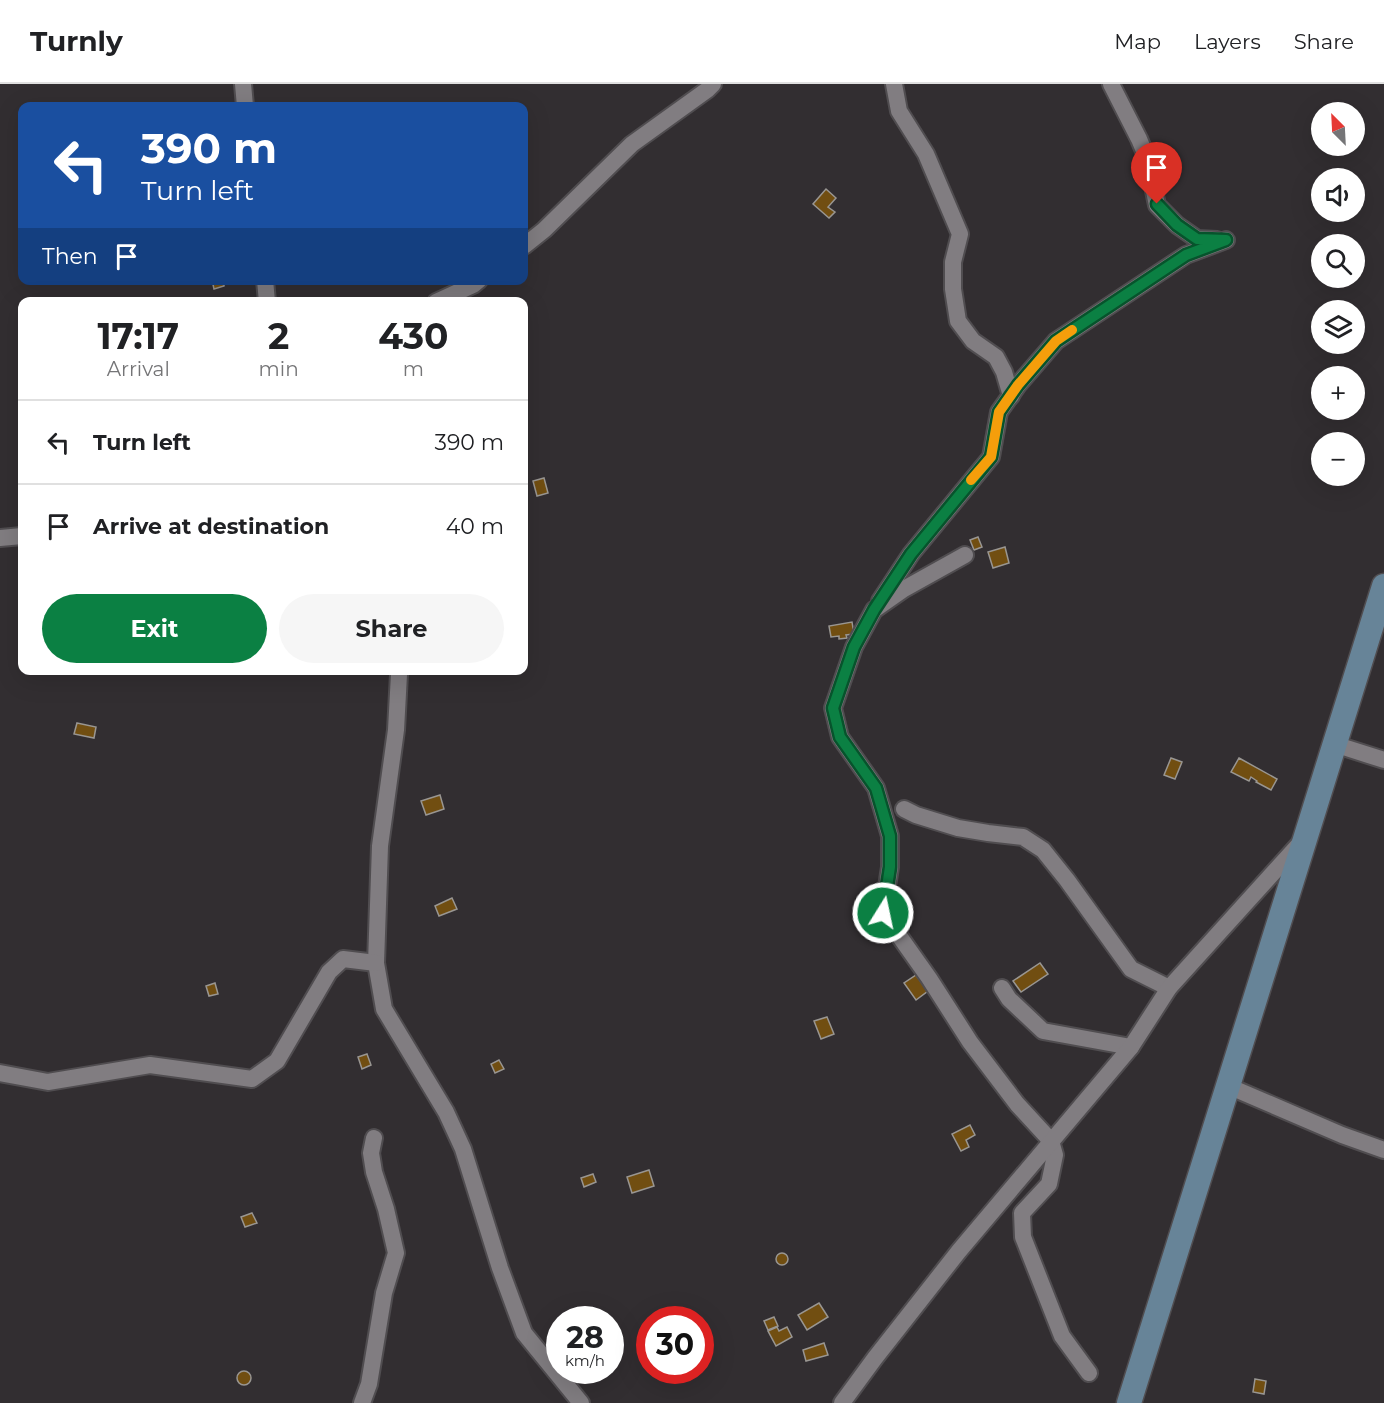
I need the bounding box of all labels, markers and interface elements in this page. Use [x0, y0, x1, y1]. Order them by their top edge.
text: Turnly [30, 24, 123, 58]
text: Map [1114, 29, 1161, 54]
text: Layers [1194, 29, 1261, 54]
text: Share [1294, 29, 1354, 54]
north arrow [1311, 102, 1365, 156]
map controls [1311, 102, 1365, 486]
text: 390 m [141, 122, 277, 174]
icon: left [42, 126, 120, 204]
pin [1131, 142, 1182, 204]
icon: arrive [1140, 151, 1173, 184]
button: sound [1311, 168, 1365, 222]
text: Turn left [141, 174, 254, 207]
button: search [1311, 234, 1365, 288]
icon: arrive [110, 240, 143, 273]
text: Then [42, 243, 98, 270]
button: layers [1311, 300, 1365, 354]
text: 17:17 [97, 314, 179, 358]
text: 2 [268, 314, 289, 358]
text: 430 [378, 314, 448, 358]
text: Arrival [107, 357, 170, 381]
text: min [259, 357, 299, 381]
text: m [403, 357, 424, 381]
button: + [1311, 366, 1365, 420]
icon: left [42, 426, 75, 459]
text: Turn left [93, 429, 191, 456]
text: 390 m [435, 429, 504, 456]
button: − [1311, 432, 1365, 486]
icon: arrive [42, 510, 75, 543]
text: Arrive at destination [93, 513, 329, 540]
text: 40 m [446, 513, 504, 540]
button: Exit [42, 594, 267, 663]
button: Share [279, 594, 504, 663]
position arrow [851, 881, 915, 945]
speed limit sign: 30 [636, 1306, 714, 1384]
text: 28 [566, 1319, 604, 1356]
text: km/h [565, 1351, 605, 1370]

